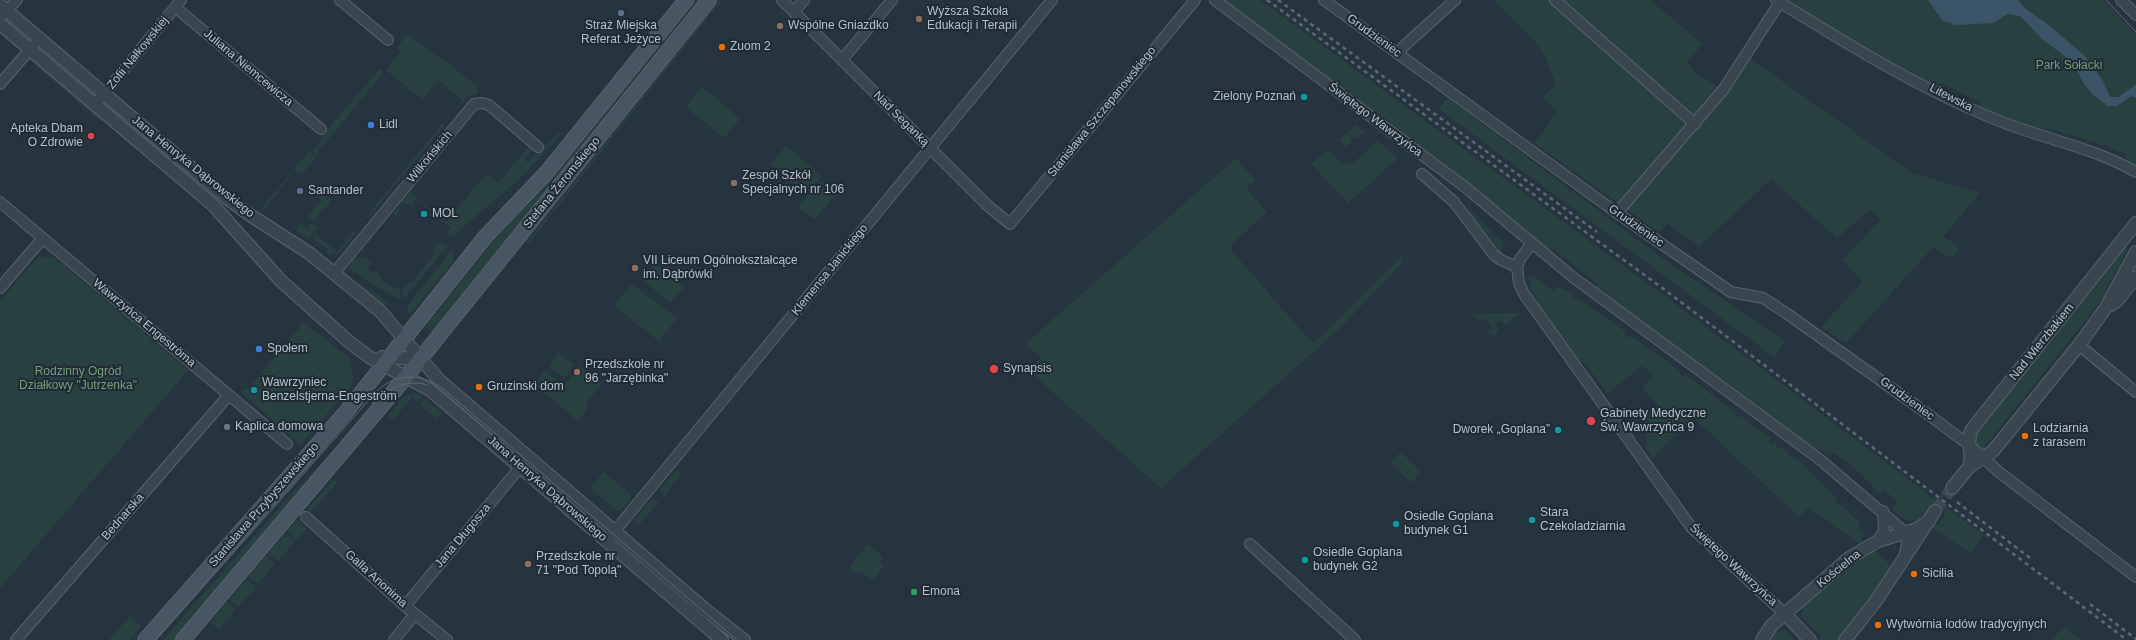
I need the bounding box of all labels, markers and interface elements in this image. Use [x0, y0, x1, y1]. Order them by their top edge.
place label: Wyższa Szkoła Edukacji i Terapii [927, 5, 1017, 33]
marker: Straż Miejska Referat Jeżyce [616, 8, 626, 18]
street label: Grudzieniec [1344, 11, 1404, 61]
street label: Zofii Nałkowskiej [104, 14, 172, 92]
marker: Wyższa Szkoła Edukacji i Terapii [914, 14, 924, 24]
place label: Straż Miejska Referat Jeżyce [581, 19, 661, 47]
place label: Wspólne Gniazdko [788, 19, 889, 33]
marker: Wspólne Gniazdko [775, 21, 785, 31]
street label: Juliana Niemcewicza [200, 26, 296, 110]
place label: Zuom 2 [730, 40, 771, 54]
marker: Zuom 2 [717, 42, 727, 52]
street label: Stanisława Szczepanowskiego [1045, 44, 1159, 180]
park label: Park Sołacki [2036, 59, 2102, 73]
street label: Świętego Wawrzyńca [1325, 80, 1425, 160]
street label: Litewska [1927, 81, 1975, 115]
street label: Nad Seganką [870, 88, 932, 150]
place label: Zielony Poznań [1213, 90, 1296, 104]
marker: Zielony Poznań [1299, 92, 1309, 102]
street label: Jana Henryka Dąbrowskiego [129, 113, 257, 221]
place label: Lidl [379, 118, 398, 132]
marker: Lidl [366, 120, 376, 130]
place label: Apteka Dbam O Zdrowie [10, 122, 83, 150]
street label: Wilkońskich [404, 128, 456, 186]
marker: Apteka Dbam O Zdrowie [86, 131, 96, 141]
street label: Stefana Żeromskiego [521, 134, 603, 232]
place label: Zespół Szkół Specjalnych nr 106 [742, 169, 844, 197]
marker: Zespół Szkół Specjalnych nr 106 [729, 178, 739, 188]
place label: Santander [308, 184, 363, 198]
marker: Santander [295, 186, 305, 196]
street label: Grudzieniec [1606, 202, 1666, 250]
place label: MOL [432, 207, 458, 221]
marker: MOL [419, 209, 429, 219]
street label: Klemensa Janickiego [789, 221, 871, 319]
place label: VII Liceum Ogólnokształcące im. Dąbrówki [643, 254, 798, 282]
marker: VII Liceum Ogólnokształcące im. Dąbrówki [630, 263, 640, 273]
street label: Wawrzyńca Engeströma [90, 276, 198, 370]
street label: Nad Wierzbakiem [2007, 301, 2077, 383]
place label: Społem [267, 342, 308, 356]
marker: Społem [254, 344, 264, 354]
place label: Przedszkole nr 96 "Jarzębinka" [585, 358, 668, 386]
place label: Synapsis [1003, 362, 1052, 376]
marker: Synapsis [988, 363, 1000, 375]
park label: Rodzinny Ogród Działkowy "Jutrzenka" [19, 365, 137, 393]
marker: Przedszkole nr 96 "Jarzębinka" [572, 367, 582, 377]
street label: Grudzieniec [1877, 374, 1937, 424]
place label: Wawrzyniec Benzelstjerna-Engeström [262, 376, 397, 404]
place label: Gruzinski dom [487, 380, 564, 394]
marker: Gruzinski dom [474, 382, 484, 392]
marker: Wawrzyniec Benzelstjerna-Engeström [249, 385, 259, 395]
place label: Gabinety Medyczne Św. Wawrzyńca 9 [1600, 407, 1706, 435]
marker: Gabinety Medyczne Św. Wawrzyńca 9 [1585, 415, 1597, 427]
place label: Kaplica domowa [235, 420, 323, 434]
marker: Kaplica domowa [222, 422, 232, 432]
place label: Lodziarnia z tarasem [2033, 422, 2088, 450]
place label: Dworek „Goplana” [1453, 423, 1550, 437]
marker: Dworek „Goplana” [1553, 425, 1563, 435]
marker: Lodziarnia z tarasem [2020, 431, 2030, 441]
street label: Jana Henryka Dąbrowskiego [484, 433, 610, 545]
street label: Stanisława Przybyszewskiego [206, 440, 322, 570]
street label: Bednarska [99, 491, 147, 543]
street label: Jana Długosza [432, 501, 494, 571]
place label: Stara Czekoladziarnia [1540, 506, 1625, 534]
place label: Osiedle Goplana budynek G1 [1404, 510, 1493, 538]
marker: Stara Czekoladziarnia [1527, 515, 1537, 525]
marker: Osiedle Goplana budynek G1 [1391, 519, 1401, 529]
street label: Świętego Wawrzyńca [1686, 521, 1780, 609]
place label: Osiedle Goplana budynek G2 [1313, 546, 1402, 574]
street label: Galla Anonima [342, 547, 410, 611]
street label: Kościelna [1814, 547, 1864, 591]
place label: Przedszkole nr 71 "Pod Topolą" [536, 550, 621, 578]
marker: Osiedle Goplana budynek G2 [1300, 555, 1310, 565]
marker: Przedszkole nr 71 "Pod Topolą" [523, 559, 533, 569]
place label: Sicilia [1922, 567, 1953, 581]
marker: Sicilia [1909, 569, 1919, 579]
place label: Emona [922, 585, 960, 599]
marker: Emona [909, 587, 919, 597]
place label: Wytwórnia lodów tradycyjnych [1886, 618, 2047, 632]
marker: Wytwórnia lodów tradycyjnych [1873, 620, 1883, 630]

